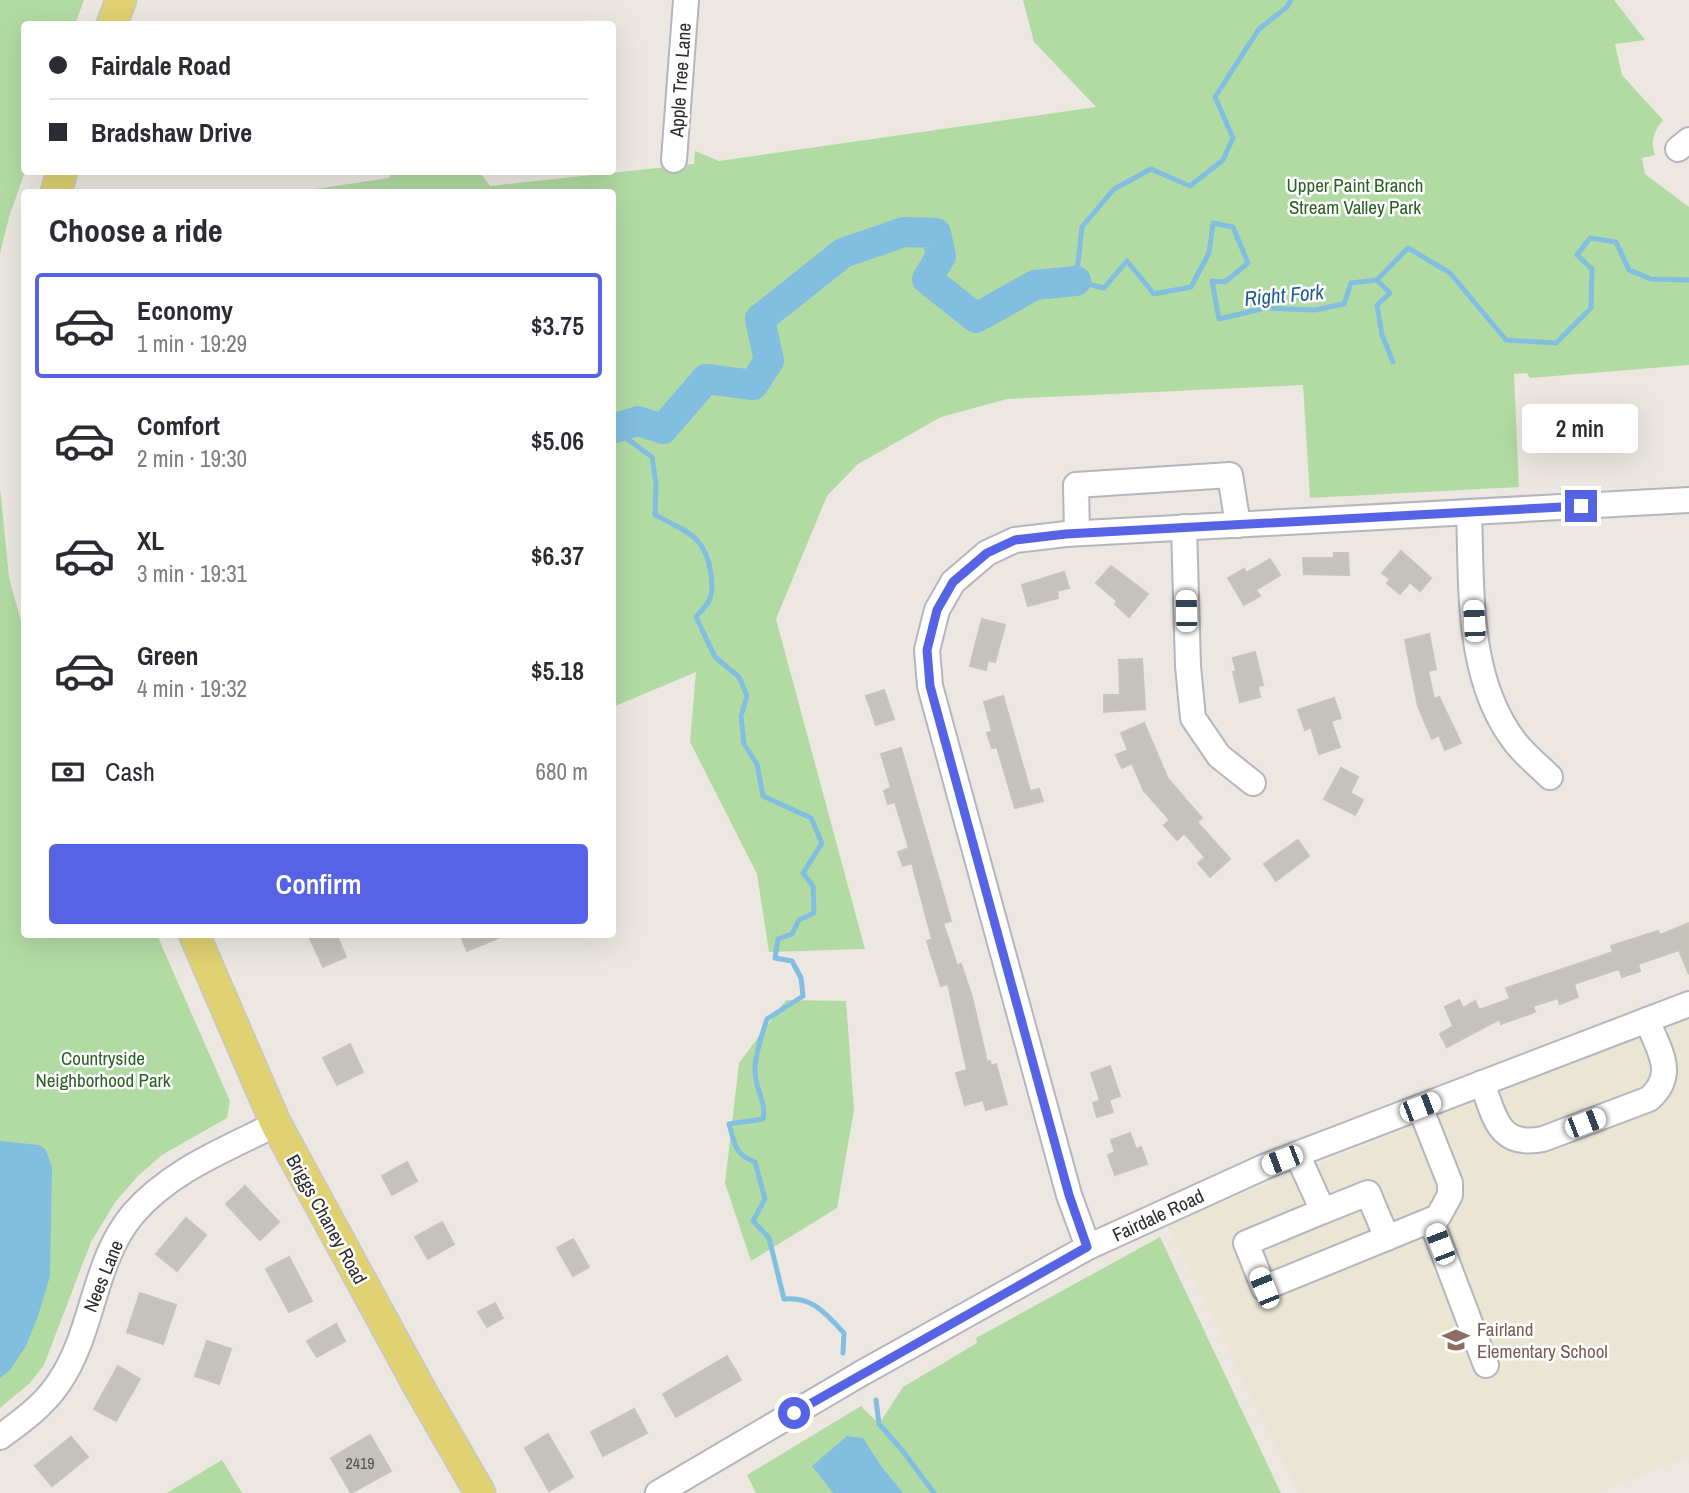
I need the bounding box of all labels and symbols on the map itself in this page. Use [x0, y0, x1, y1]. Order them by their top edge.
street label: Apple Tree Lane [663, 22, 697, 139]
park label: Upper Paint Branch Stream Valley Park [1287, 172, 1423, 220]
water label: Right Fork [1243, 277, 1326, 313]
callout: 2 min [1523, 405, 1639, 454]
route end [1565, 490, 1597, 522]
car [1176, 590, 1197, 632]
car [1463, 599, 1486, 643]
park label: Countryside Neighborhood Park [35, 1045, 171, 1093]
car [1397, 1090, 1444, 1124]
car [1562, 1106, 1609, 1140]
car [1259, 1143, 1306, 1177]
street label: Briggs Chaney Road [281, 1149, 373, 1289]
street label: Fairdale Road [1108, 1183, 1208, 1247]
car [1423, 1221, 1458, 1267]
street label: Nees Lane [77, 1236, 129, 1316]
car [1247, 1265, 1282, 1311]
place label: Fairland Elementary School [1477, 1316, 1608, 1364]
school or university icon: Fairland Elementary School [1441, 1325, 1471, 1355]
route start [778, 1397, 810, 1429]
house number: 2419 [345, 1452, 375, 1474]

